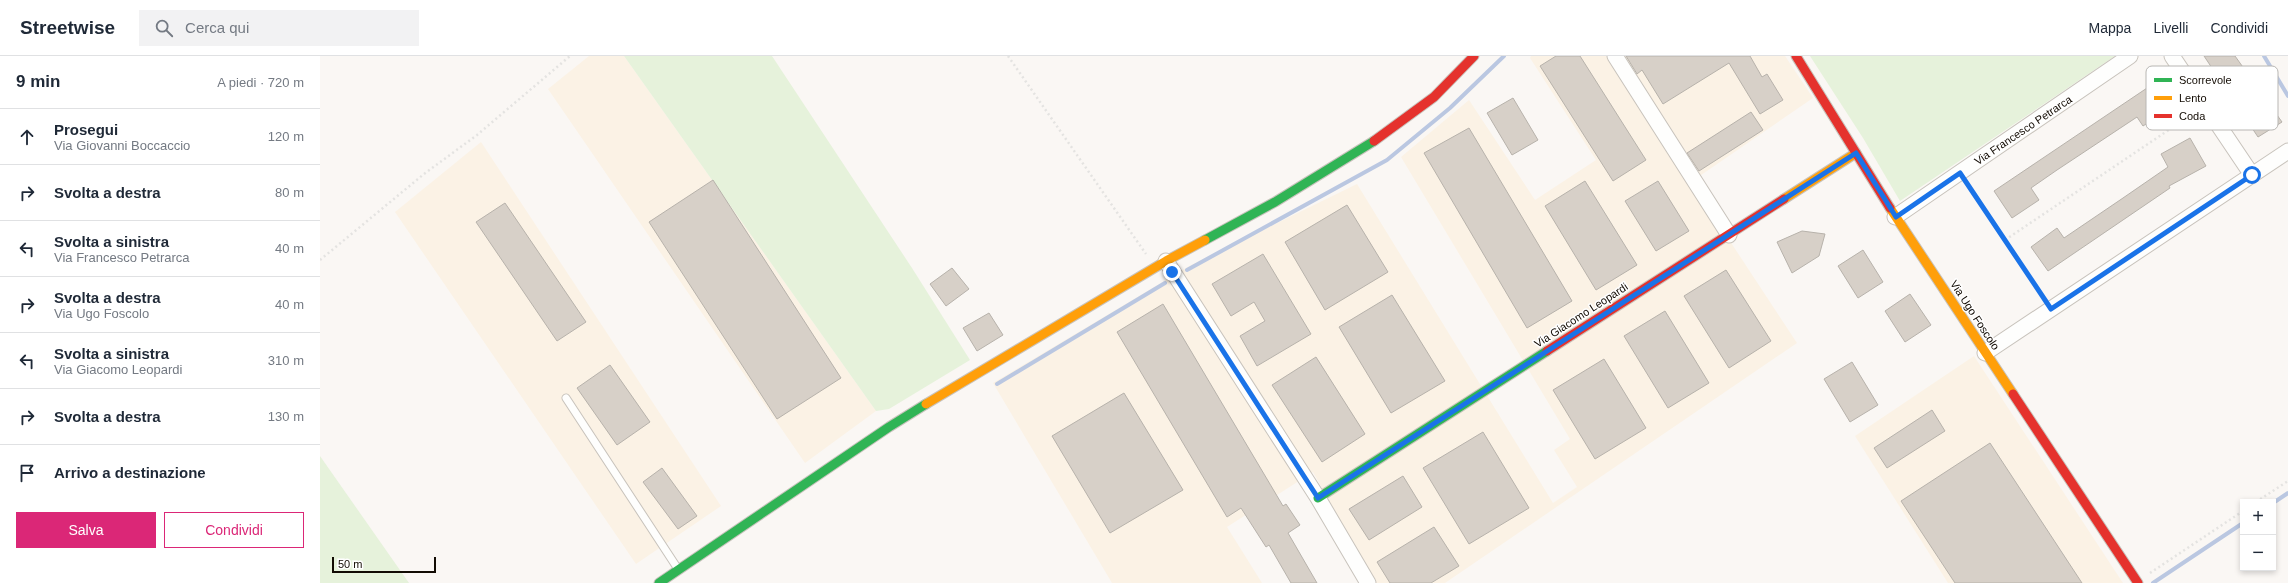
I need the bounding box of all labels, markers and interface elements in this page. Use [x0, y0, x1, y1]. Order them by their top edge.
search box [139, 10, 419, 46]
text: Streetwise [20, 17, 115, 38]
icon: search [153, 17, 175, 39]
text: Cerca qui [185, 19, 249, 36]
text: Mappa [2089, 20, 2131, 36]
text: Livelli [2153, 20, 2188, 36]
text: Condividi [2210, 20, 2268, 36]
legend [2146, 66, 2278, 130]
text: 9 min [16, 72, 60, 91]
text: Scorrevole [2179, 74, 2232, 86]
text: A piedi · 720 m [217, 75, 304, 90]
street label: Via Francesco Petrarca [1972, 92, 2075, 167]
text: Lento [2179, 92, 2207, 104]
text: Coda [2179, 110, 2206, 122]
text: Prosegui [54, 121, 118, 138]
icon: ahead [16, 126, 38, 148]
text: 120 m [268, 129, 304, 144]
text: Via Giovanni Boccaccio [54, 138, 190, 153]
route start [2243, 166, 2261, 184]
icon: right [16, 182, 38, 204]
text: Svolta a destra [54, 184, 161, 201]
text: 80 m [275, 185, 304, 200]
text: Svolta a sinistra [54, 233, 169, 250]
icon: left [16, 238, 38, 260]
text: 40 m [275, 241, 304, 256]
text: Via Francesco Petrarca [54, 250, 190, 265]
route end [1163, 263, 1181, 281]
street label: Via Ugo Foscolo [1948, 278, 2002, 352]
street label: Via Giacomo Leopardi [1532, 280, 1630, 350]
text: Svolta a destra [54, 289, 161, 306]
icon: right [16, 294, 38, 316]
text: 40 m [275, 297, 304, 312]
text: Via Ugo Foscolo [54, 306, 149, 321]
text: Svolta a sinistra [54, 345, 169, 362]
icon: left [16, 350, 38, 372]
text: 310 m [268, 353, 304, 368]
text: Via Giacomo Leopardi [54, 362, 182, 377]
icon: right [16, 406, 38, 428]
text: Svolta a destra [54, 408, 161, 425]
text: 130 m [268, 409, 304, 424]
icon: arrive [16, 462, 38, 484]
text: Arrivo a destinazione [54, 464, 206, 481]
map controls [2240, 499, 2276, 571]
button: + [2240, 499, 2276, 535]
button: Salva [16, 512, 156, 548]
button: Condividi [164, 512, 304, 548]
button: − [2240, 535, 2276, 571]
scale bar [332, 555, 436, 574]
text: 50 m [338, 558, 362, 570]

